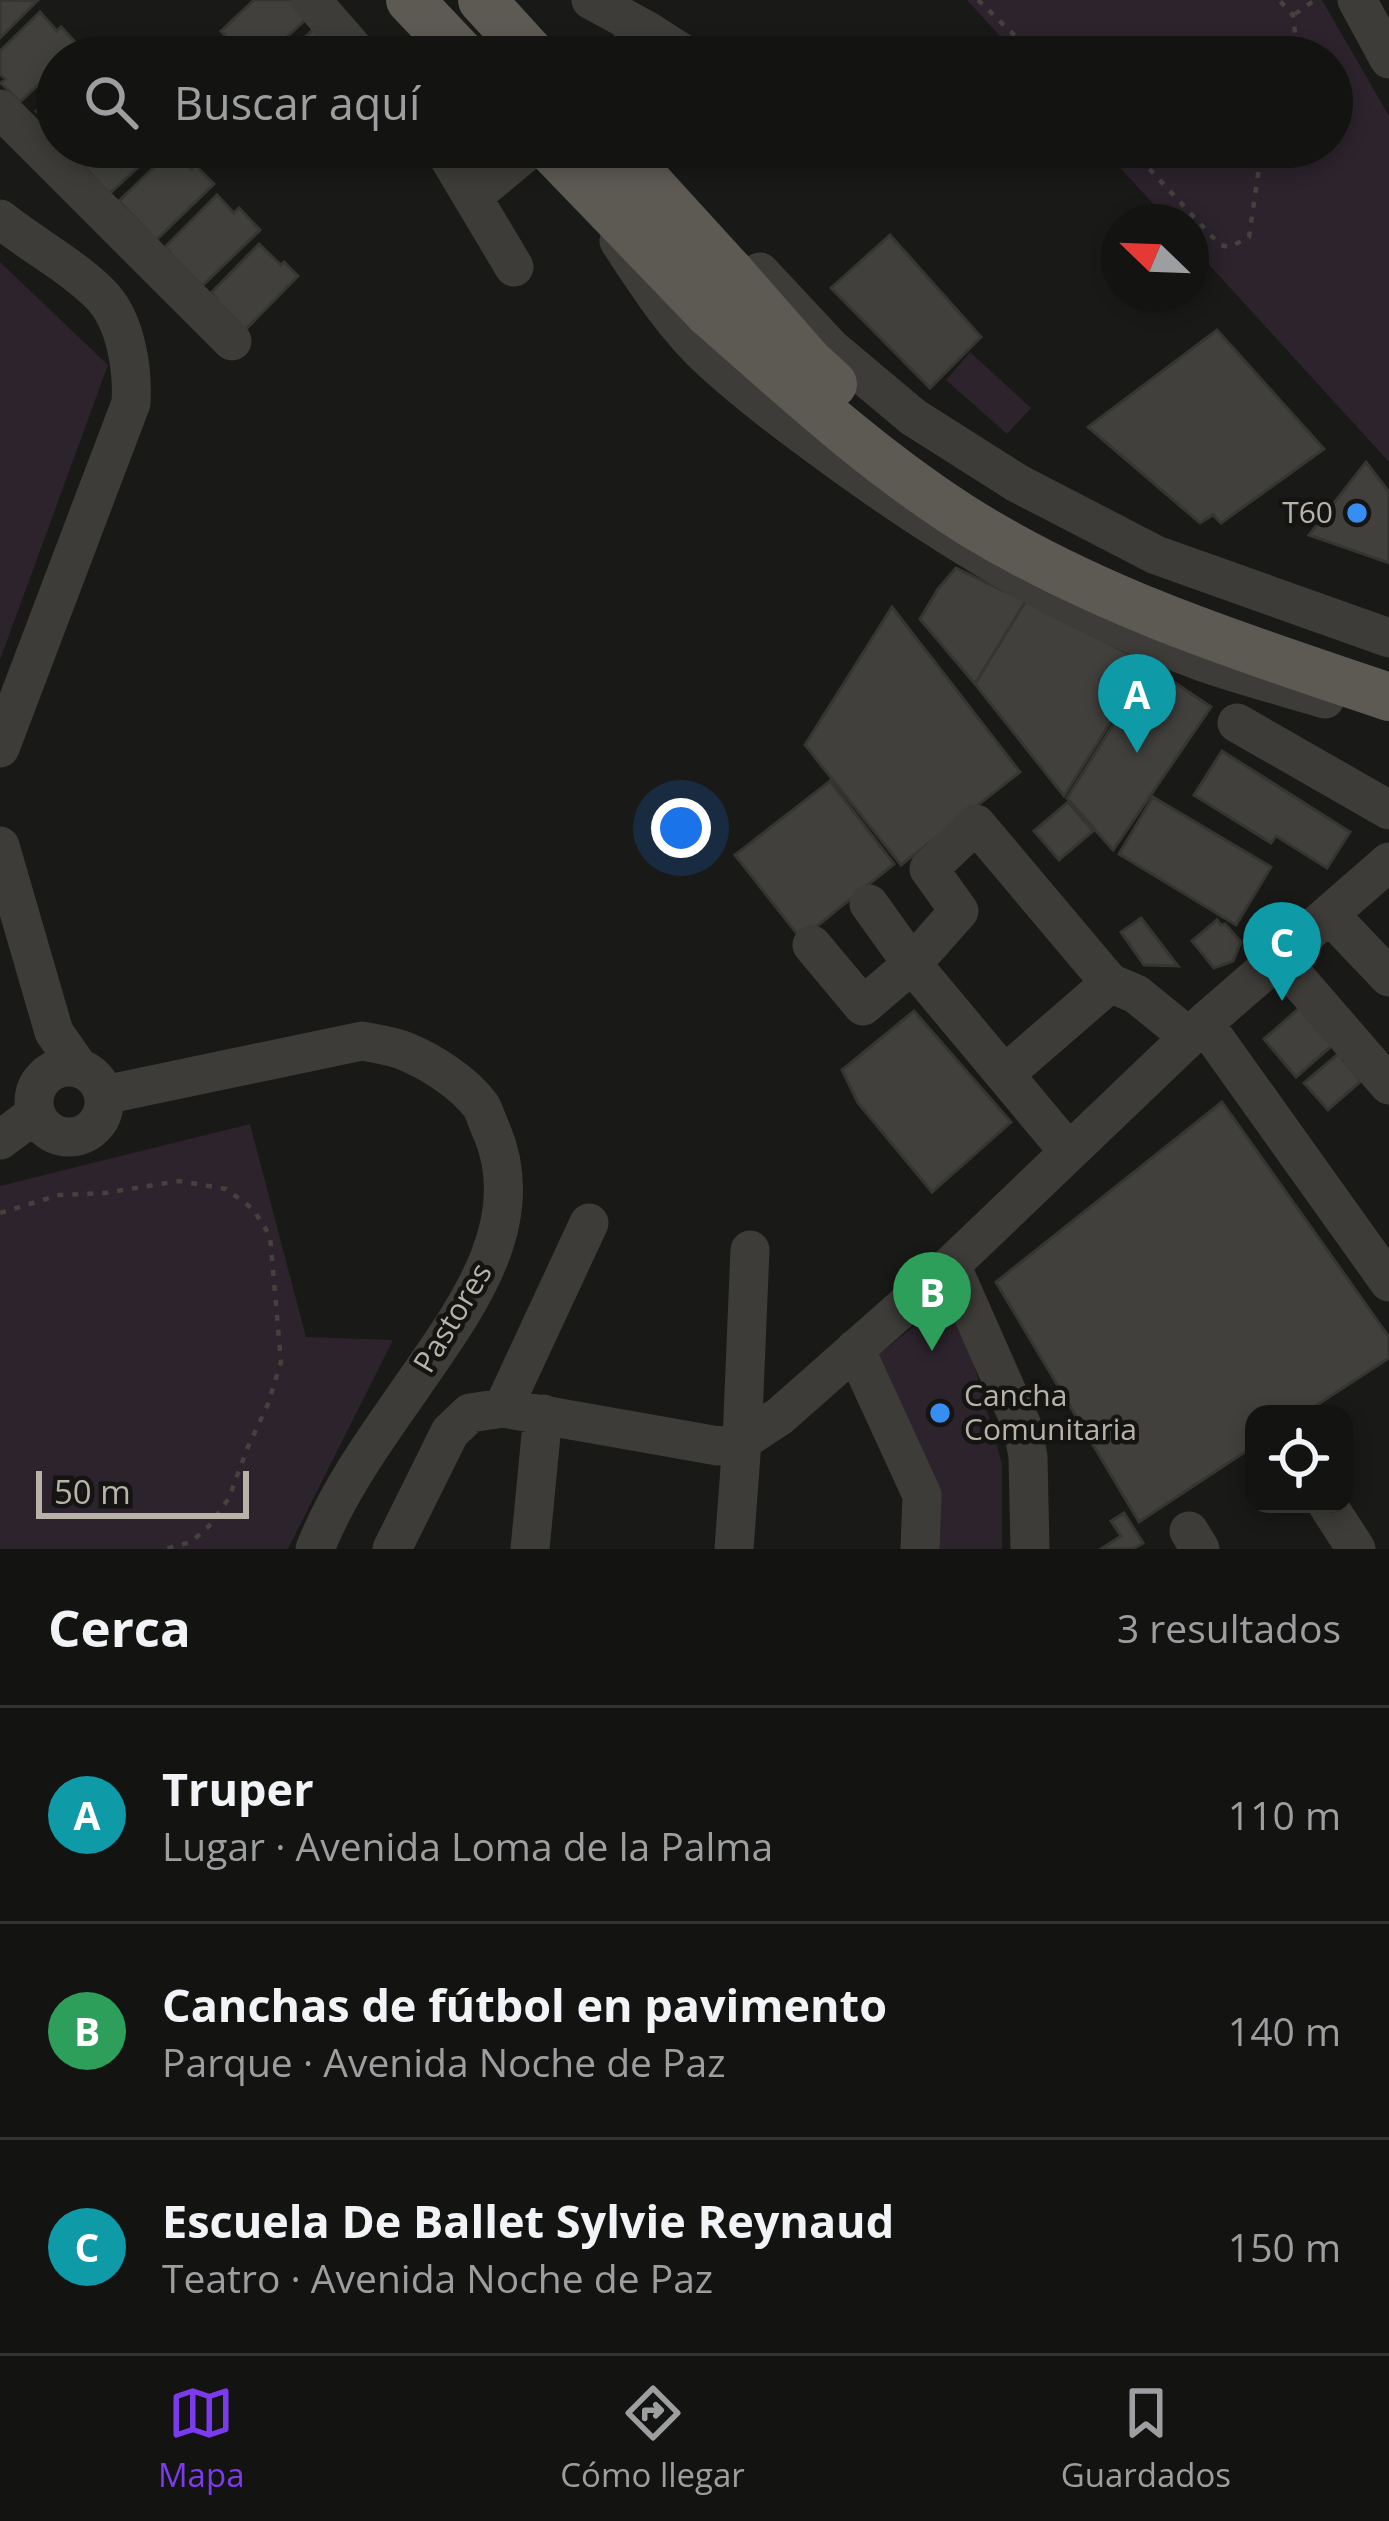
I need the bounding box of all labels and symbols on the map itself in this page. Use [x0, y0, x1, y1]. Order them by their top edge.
north arrow [1101, 204, 1209, 312]
place label: T60 [1282, 491, 1333, 532]
marker: T60 [1344, 500, 1370, 526]
pin: A [1098, 654, 1176, 753]
your location [651, 798, 711, 858]
pin: C [1243, 902, 1321, 1001]
pin: B [893, 1252, 971, 1351]
street label: Pastores [403, 1255, 500, 1380]
place label: Cancha Comunitaria [964, 1374, 1137, 1449]
marker: Cancha Comunitaria [927, 1400, 953, 1426]
scale bar [36, 1465, 249, 1518]

